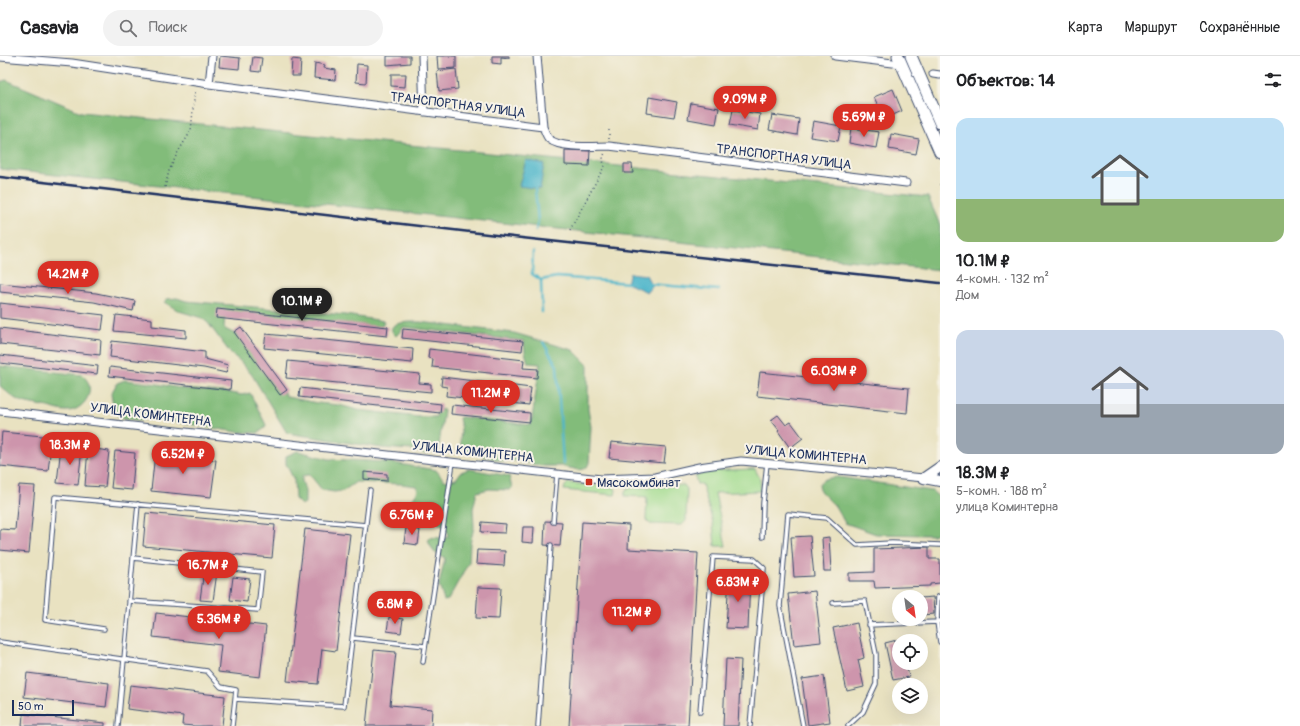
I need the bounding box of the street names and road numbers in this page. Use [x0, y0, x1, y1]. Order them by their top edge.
street label: ТРАНСПОРТНАЯ УЛИЦА [389, 89, 527, 121]
street label: ТРАНСПОРТНАЯ УЛИЦА [715, 141, 853, 173]
street label: УЛИЦА КОМИНТЕРНА [89, 400, 213, 430]
street label: УЛИЦА КОМИНТЕРНА [411, 438, 535, 466]
street label: УЛИЦА КОМИНТЕРНА [744, 442, 868, 468]

